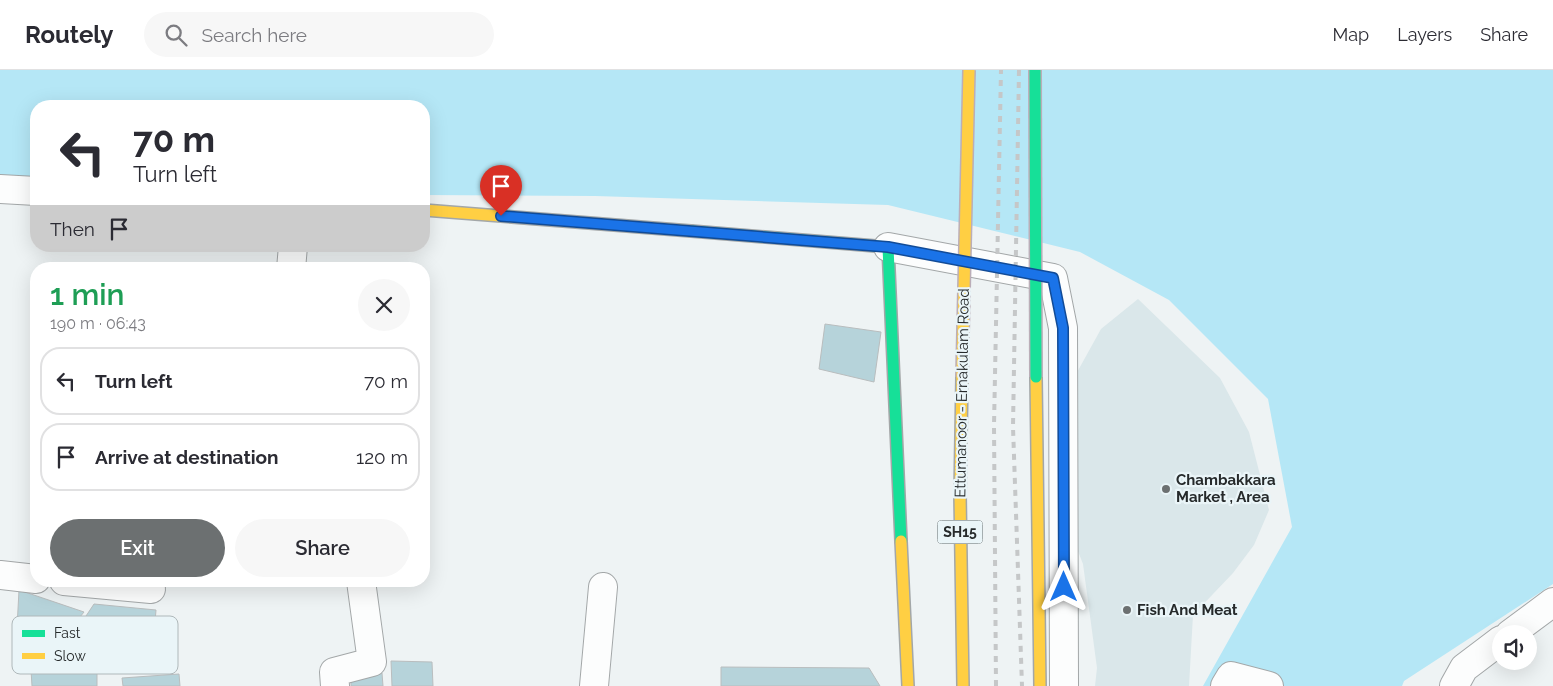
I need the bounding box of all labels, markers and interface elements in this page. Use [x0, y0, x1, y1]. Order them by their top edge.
search box [144, 12, 494, 57]
text: Routely [25, 20, 114, 49]
icon: search [162, 21, 190, 49]
text: Search here [202, 24, 307, 46]
text: Map [1333, 24, 1369, 45]
text: Layers [1397, 24, 1452, 45]
text: Share [1480, 24, 1528, 45]
text: 70 m [133, 119, 215, 160]
icon: left [50, 120, 115, 185]
text: Turn left [133, 161, 217, 187]
pin [480, 165, 522, 216]
icon: arrive [487, 172, 515, 200]
icon: arrive [105, 215, 133, 243]
text: Then [50, 218, 95, 240]
text: 1 min [50, 277, 125, 312]
button: close [358, 279, 410, 331]
street label: Ettumanoor - Ernakulam Road [951, 288, 973, 498]
text: 190 m · 06:43 [50, 314, 146, 333]
icon: left [52, 367, 80, 395]
text: Turn left [95, 370, 172, 392]
text: 70 m [364, 370, 408, 392]
icon: arrive [52, 443, 80, 471]
text: Arrive at destination [95, 446, 279, 468]
text: 120 m [356, 446, 408, 468]
place label: Chambakkara Market , Area [1176, 471, 1276, 506]
marker: Chambakkara Market , Area [1160, 483, 1172, 495]
button: Exit [50, 519, 225, 577]
button: Share [235, 519, 410, 577]
road number: SH15 [938, 521, 982, 544]
position arrow [1037, 560, 1089, 612]
place label: Fish And Meat [1137, 601, 1238, 619]
marker: Fish And Meat [1121, 604, 1133, 616]
legend [12, 616, 178, 674]
text: Fast [54, 625, 81, 641]
map controls [1492, 625, 1537, 670]
button: sound [1492, 625, 1537, 670]
text: Slow [54, 648, 86, 664]

